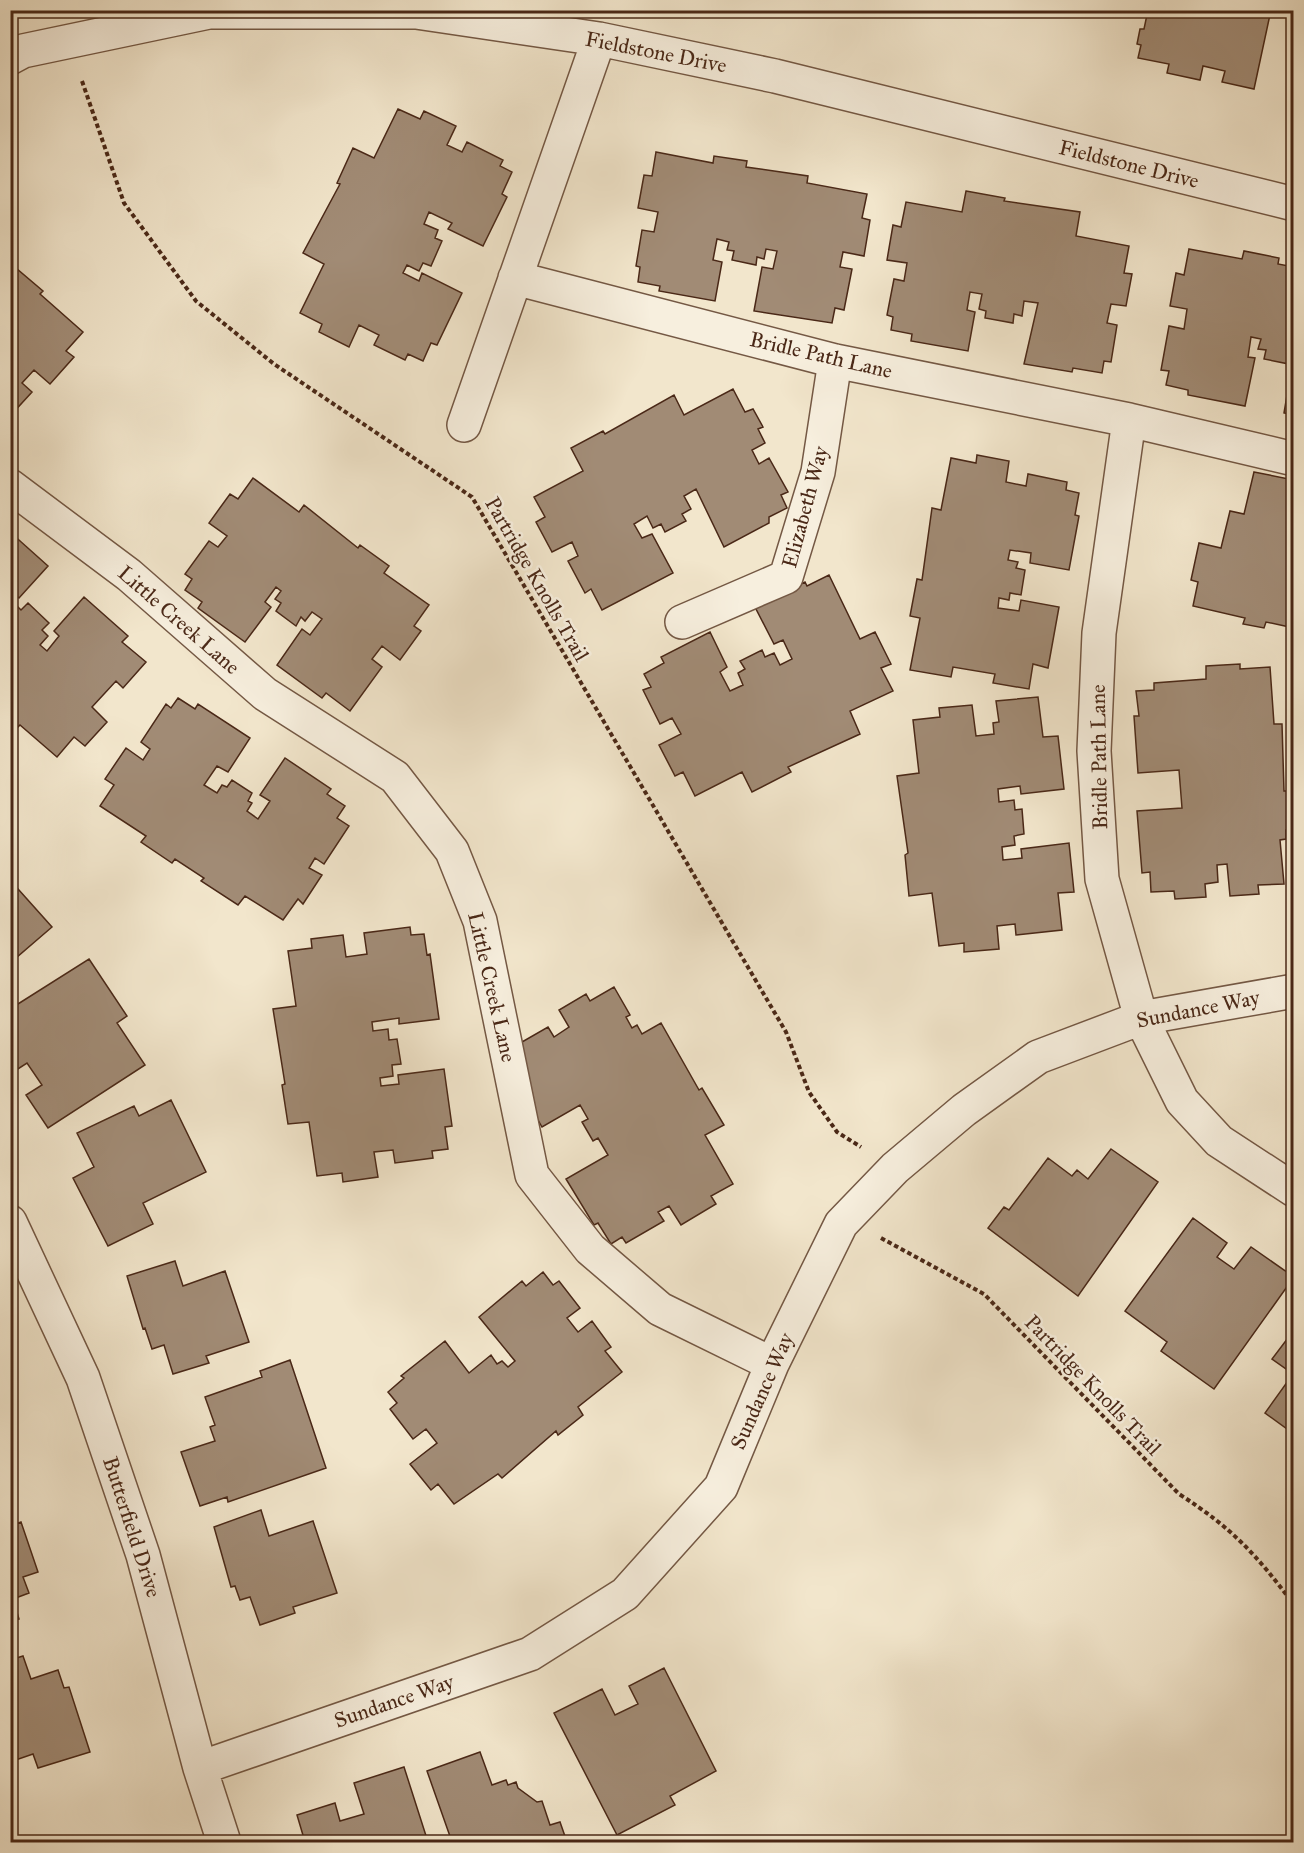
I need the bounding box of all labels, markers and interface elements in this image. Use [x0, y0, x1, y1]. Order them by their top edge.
street label: Fieldstone Drive [583, 26, 729, 78]
street label: Fieldstone Drive [1056, 134, 1202, 194]
street label: Bridle Path Lane [747, 326, 895, 384]
street label: Elizabeth Way [776, 442, 834, 571]
street label: Partridge Knolls Trail [479, 492, 595, 666]
street label: Little Creek Lane [113, 560, 246, 680]
street label: Bridle Path Lane [1085, 684, 1113, 830]
street label: Little Creek Lane [462, 909, 522, 1065]
street label: Sundance Way [1134, 984, 1263, 1034]
street label: Partridge Knolls Trail [1019, 1309, 1167, 1461]
street label: Sundance Way [725, 1328, 800, 1453]
street label: Butterfield Drive [97, 1453, 167, 1601]
street label: Sundance Way [331, 1668, 458, 1734]

